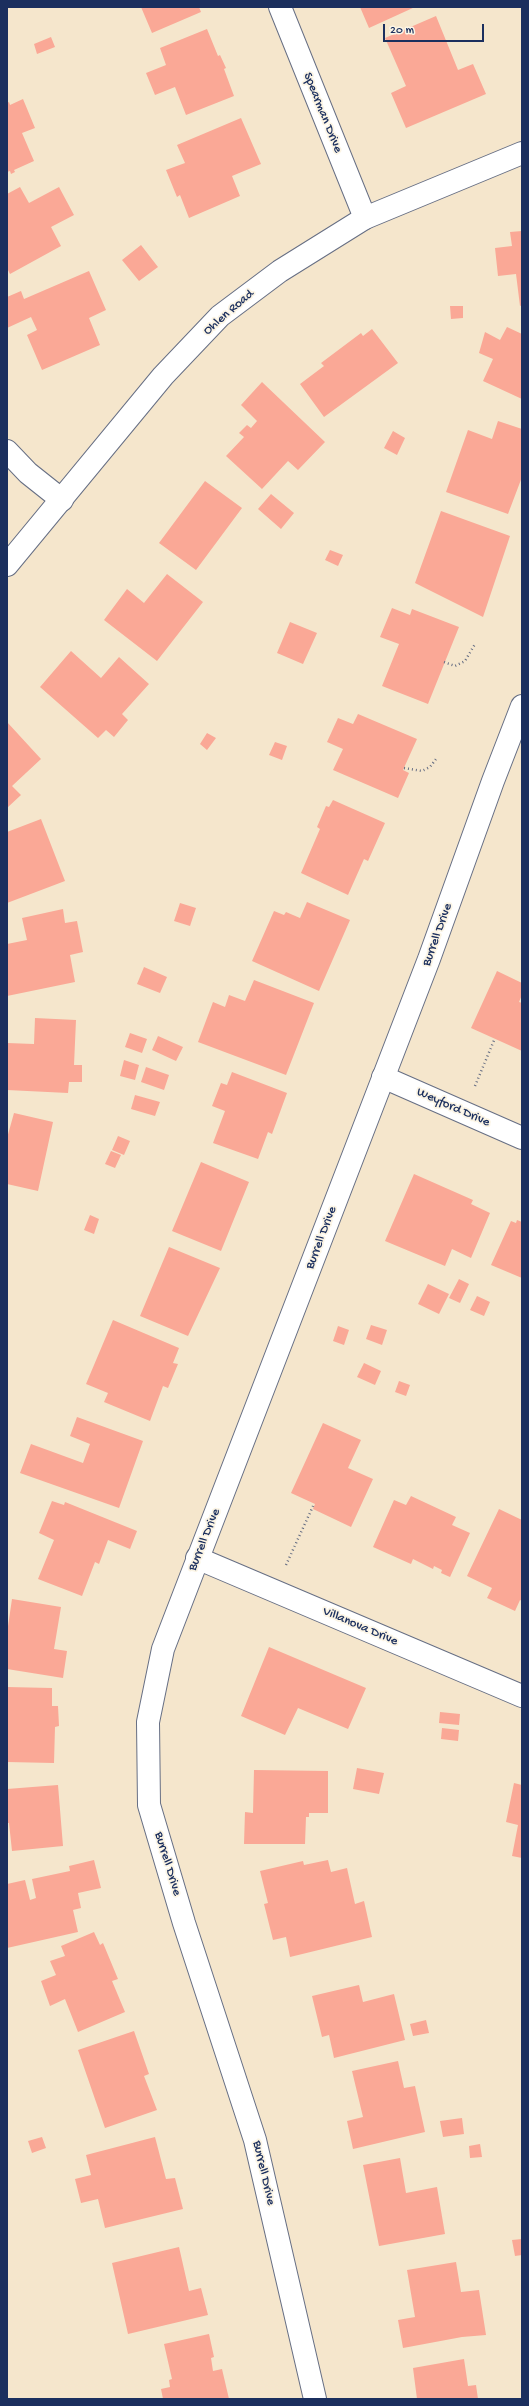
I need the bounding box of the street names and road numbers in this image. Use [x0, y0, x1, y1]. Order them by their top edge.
street label: Spearman Drive [299, 71, 345, 155]
street label: Ohlen Road [200, 287, 258, 339]
street label: Burrell Drive [419, 901, 457, 969]
street label: Weyford Drive [414, 1085, 492, 1131]
street label: Burrell Drive [303, 1204, 341, 1272]
street label: Burrell Drive [185, 1507, 225, 1573]
street label: Villanova Drive [320, 1604, 400, 1650]
street label: Burrell Drive [150, 1830, 184, 1898]
street label: Burrell Drive [248, 2139, 278, 2207]

